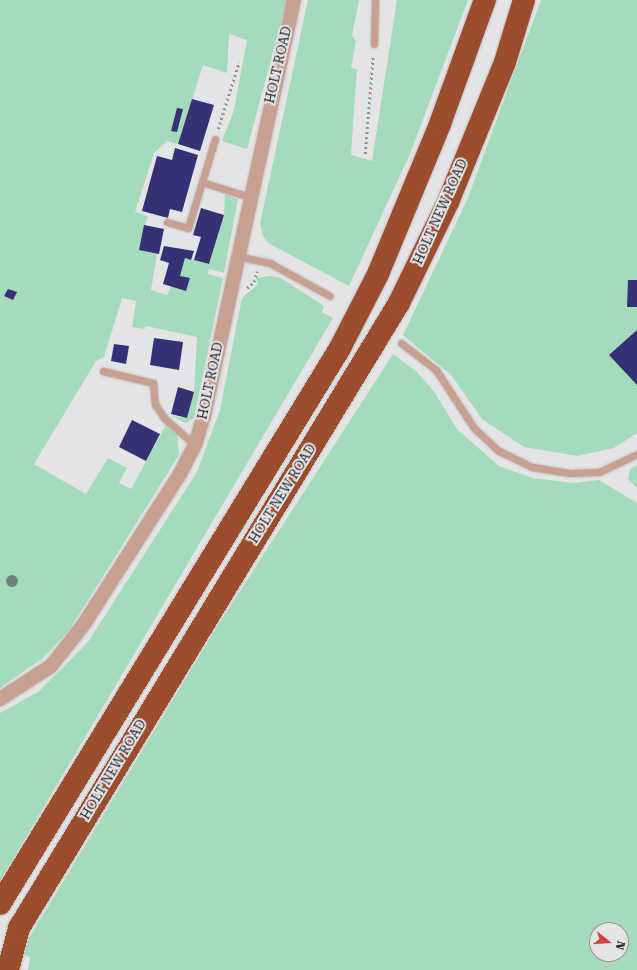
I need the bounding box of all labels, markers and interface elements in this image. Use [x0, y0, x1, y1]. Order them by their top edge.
street label: HOLT ROAD [263, 25, 295, 105]
street label: HOLT NEW ROAD [411, 157, 471, 267]
street label: HOLT ROAD [195, 341, 227, 421]
street label: HOLT NEW ROAD [246, 442, 320, 546]
street label: HOLT NEW ROAD [78, 717, 150, 823]
north arrow [589, 922, 629, 962]
text: N [613, 939, 627, 951]

